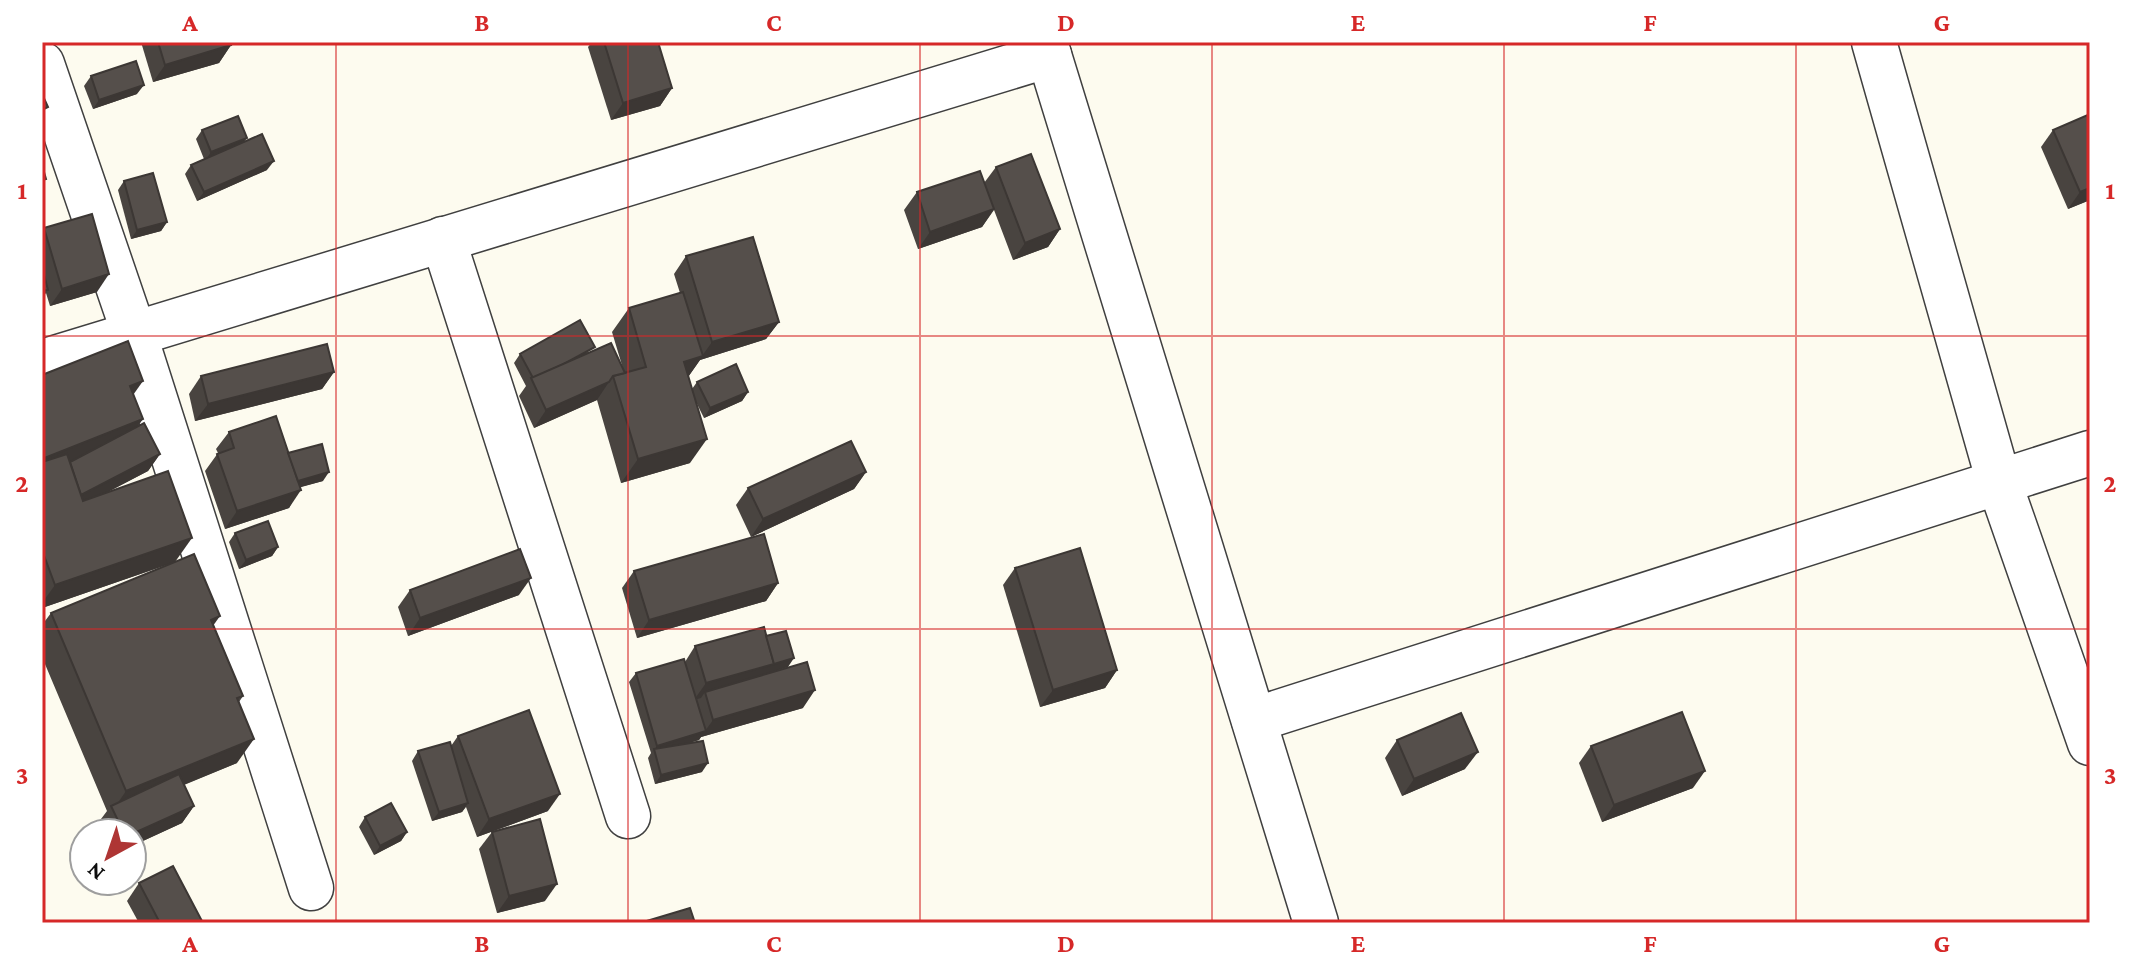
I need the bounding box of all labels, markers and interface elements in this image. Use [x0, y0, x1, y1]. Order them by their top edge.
text: A [181, 8, 198, 37]
text: B [474, 8, 490, 37]
text: C [766, 8, 782, 37]
text: D [1057, 8, 1075, 37]
text: E [1351, 8, 1366, 37]
text: F [1643, 8, 1657, 37]
text: G [1934, 8, 1950, 37]
text: 1 [17, 176, 27, 205]
text: 1 [2105, 176, 2115, 205]
text: 2 [15, 469, 29, 498]
text: 2 [2103, 469, 2117, 498]
text: 3 [16, 761, 28, 790]
text: 3 [2104, 761, 2116, 790]
north arrow [68, 817, 148, 897]
text: N [82, 858, 109, 886]
text: A [181, 929, 198, 958]
text: B [474, 929, 490, 958]
text: C [766, 929, 782, 958]
text: D [1057, 929, 1075, 958]
text: E [1351, 929, 1366, 958]
text: F [1643, 929, 1657, 958]
text: G [1934, 929, 1950, 958]

